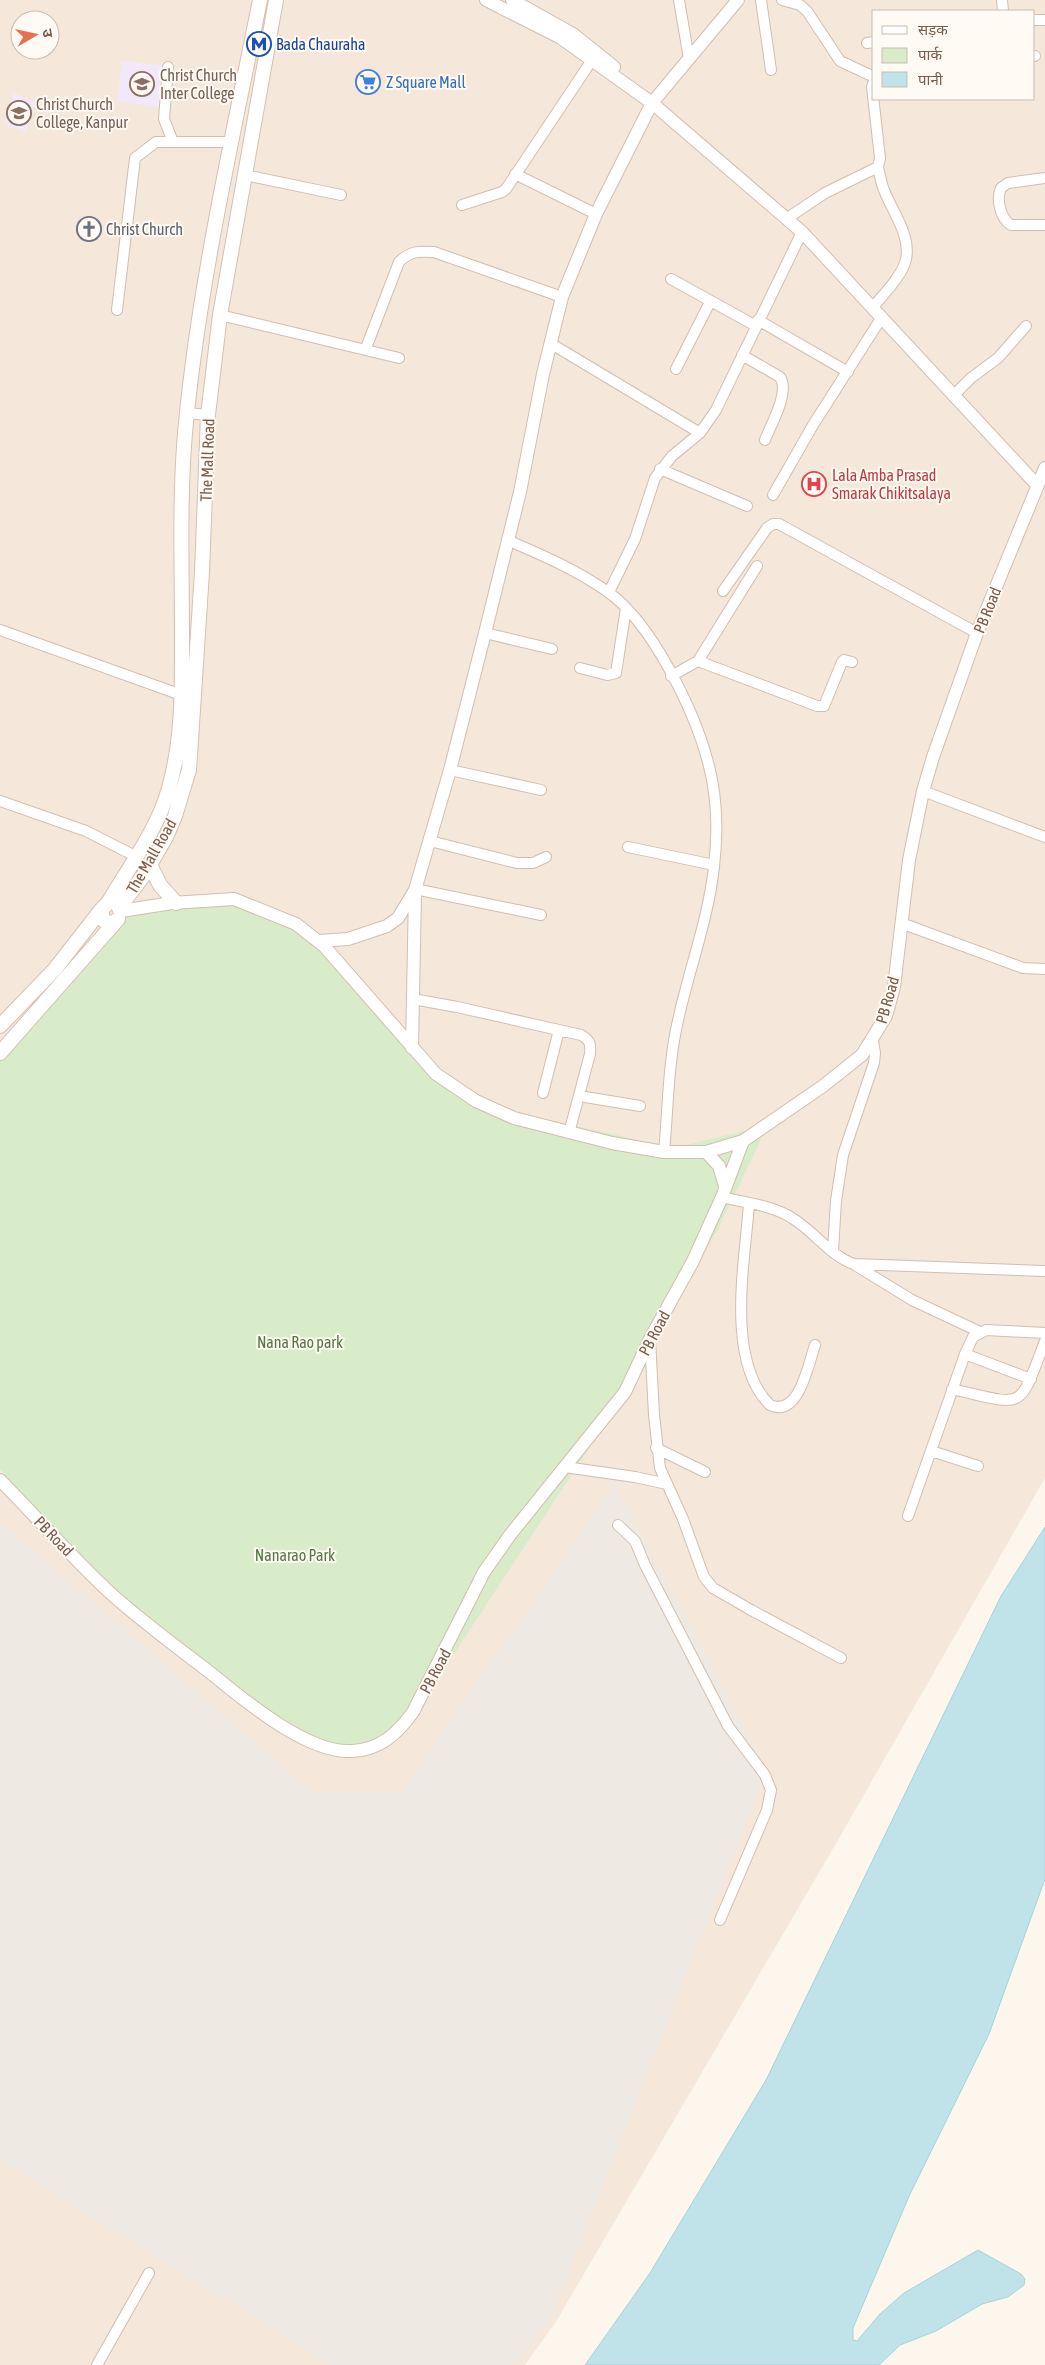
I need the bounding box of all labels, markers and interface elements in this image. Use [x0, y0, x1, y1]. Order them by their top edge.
north arrow [10, 10, 60, 60]
legend [872, 10, 1035, 100]
text: सड़क [918, 21, 948, 38]
text: उ [39, 28, 57, 39]
metro station icon: Bada Chauraha [246, 31, 272, 57]
place label: Bada Chauraha [276, 35, 365, 53]
text: पार्क [918, 46, 942, 63]
place label: Christ Church Inter College [160, 66, 237, 103]
supermarket icon: Z Square Mall [355, 69, 381, 95]
school or university icon: Christ Church Inter College [129, 71, 155, 97]
text: पानी [918, 71, 944, 88]
place label: Z Square Mall [386, 73, 466, 92]
place label: Christ Church College, Kanpur [36, 95, 128, 132]
school or university icon: Christ Church College, Kanpur [6, 100, 32, 126]
church icon: Christ Church [76, 216, 102, 242]
place label: Christ Church [106, 220, 183, 238]
street label: The Mall Road [197, 418, 217, 502]
place label: Lala Amba Prasad Smarak Chikitsalaya [832, 466, 951, 503]
hospital icon: Lala Amba Prasad Smarak Chikitsalaya [801, 471, 827, 497]
street label: PB Road [970, 584, 1004, 636]
street label: The Mall Road [122, 815, 180, 897]
street label: PB Road [872, 974, 902, 1026]
street label: PB Road [635, 1308, 673, 1358]
park label: Nana Rao park [257, 1333, 343, 1352]
street label: PB Road [31, 1512, 77, 1560]
park label: Nanarao Park [255, 1546, 335, 1564]
street label: PB Road [416, 1646, 454, 1696]

